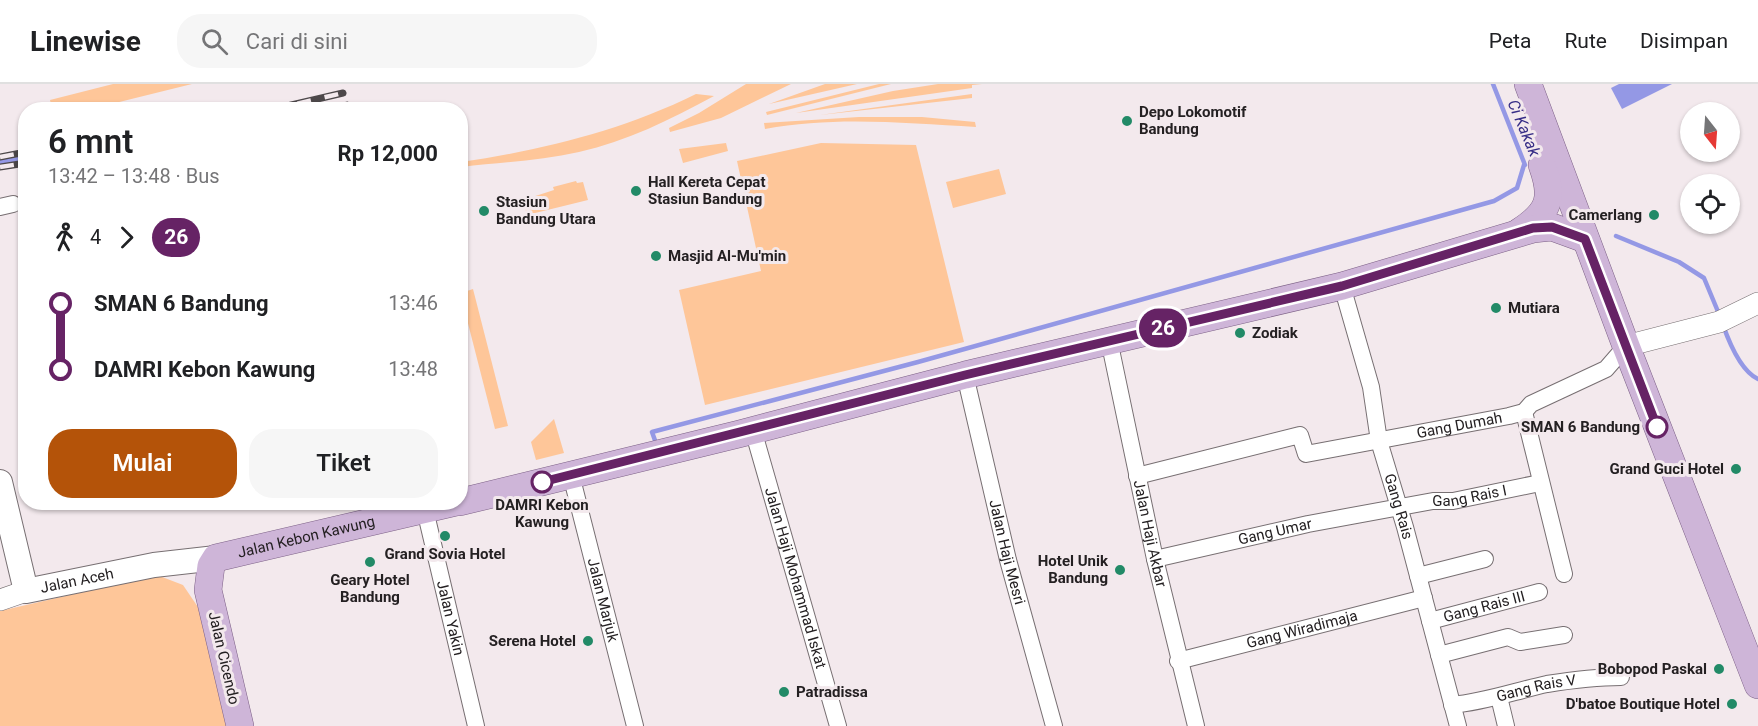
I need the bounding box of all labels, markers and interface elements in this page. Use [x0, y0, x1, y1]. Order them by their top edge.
search box [177, 14, 597, 68]
text: Linewise [30, 25, 141, 58]
icon: search [198, 25, 231, 58]
text: Cari di sini [246, 29, 348, 54]
text: Peta [1489, 29, 1531, 53]
text: Rute [1564, 29, 1607, 53]
text: Disimpan [1640, 29, 1728, 53]
water label: Ci Kakak [1503, 97, 1545, 160]
north arrow [1680, 102, 1740, 162]
map controls [1680, 102, 1740, 234]
place label: Depo Lokomotif Bandung [1139, 103, 1247, 138]
marker: Depo Lokomotif Bandung [1120, 114, 1134, 128]
text: 6 mnt [48, 122, 133, 161]
text: Rp 12,000 [338, 141, 438, 166]
text: 13:42 – 13:48 · Bus [48, 164, 220, 188]
place label: Hall Kereta Cepat Stasiun Bandung [648, 173, 765, 208]
button: locate [1680, 174, 1740, 234]
marker: Hall Kereta Cepat Stasiun Bandung [629, 184, 643, 198]
place label: Stasiun Bandung Utara [496, 193, 596, 228]
marker: Stasiun Bandung Utara [477, 204, 491, 218]
place label: Camerlang [1569, 206, 1642, 224]
marker: Camerlang [1647, 208, 1661, 222]
icon: walk [48, 221, 81, 254]
icon: forward [110, 221, 143, 254]
text: 4 [90, 225, 101, 249]
text: 26 [164, 225, 188, 249]
place label: Masjid Al-Mu'min [668, 247, 786, 265]
marker: Masjid Al-Mu'min [649, 249, 663, 263]
text: SMAN 6 Bandung [94, 291, 269, 316]
text: 13:46 [388, 291, 438, 315]
place label: Mutiara [1508, 299, 1560, 317]
marker: Mutiara [1489, 301, 1503, 315]
line badge: 26 [1136, 308, 1190, 348]
text: 26 [1151, 316, 1175, 340]
place label: Zodiak [1252, 324, 1299, 342]
marker: Zodiak [1233, 326, 1247, 340]
text: DAMRI Kebon Kawung [94, 357, 315, 382]
text: 13:48 [388, 357, 438, 381]
street label: Gang Dumah [1415, 408, 1504, 442]
marker: SMAN 6 Bandung [1646, 416, 1668, 438]
place label: SMAN 6 Bandung [1521, 418, 1640, 436]
button: Mulai [48, 429, 237, 498]
button: Tiket [249, 429, 438, 498]
place label: Grand Guci Hotel [1610, 460, 1724, 478]
marker: Grand Guci Hotel [1729, 462, 1743, 476]
marker: DAMRI Kebon Kawung [531, 471, 553, 493]
street label: Gang Rais [1380, 471, 1417, 541]
street label: Jalan Haji Akbar [1130, 478, 1171, 589]
street label: Gang Rais I [1432, 481, 1508, 510]
street label: Jalan Haji Mohammad Iskat [761, 485, 830, 671]
place label: DAMRI Kebon Kawung [495, 496, 589, 531]
street label: Jalan Haji Mesri [985, 498, 1029, 607]
street label: Jalan Kebon Kawung [236, 512, 377, 562]
street label: Gang Umar [1236, 515, 1313, 549]
marker: Grand Sovia Hotel [438, 529, 452, 543]
place label: Grand Sovia Hotel [384, 545, 506, 563]
place label: Hotel Unik Bandung [1038, 552, 1109, 587]
marker: Geary Hotel Bandung [363, 555, 377, 569]
street label: Jalan Marjuk [584, 556, 622, 644]
marker: Hotel Unik Bandung [1113, 563, 1127, 577]
street label: Jalan Aceh [39, 564, 115, 597]
place label: Geary Hotel Bandung [330, 571, 410, 606]
street label: Jalan Yakin [433, 579, 468, 657]
street label: Gang Rais III [1441, 587, 1527, 626]
street label: Gang Wiradimaja [1245, 606, 1359, 652]
street label: Jalan Cicendo [205, 610, 243, 706]
place label: Serena Hotel [489, 632, 576, 650]
marker: Serena Hotel [581, 634, 595, 648]
place label: Bobopod Paskal [1598, 660, 1707, 678]
marker: Bobopod Paskal [1712, 662, 1726, 676]
street label: Gang Rais V [1494, 671, 1578, 706]
place label: Patradissa [796, 683, 868, 701]
marker: Patradissa [777, 685, 791, 699]
place label: D'batoe Boutique Hotel [1566, 695, 1720, 713]
marker: D'batoe Boutique Hotel [1725, 697, 1739, 711]

